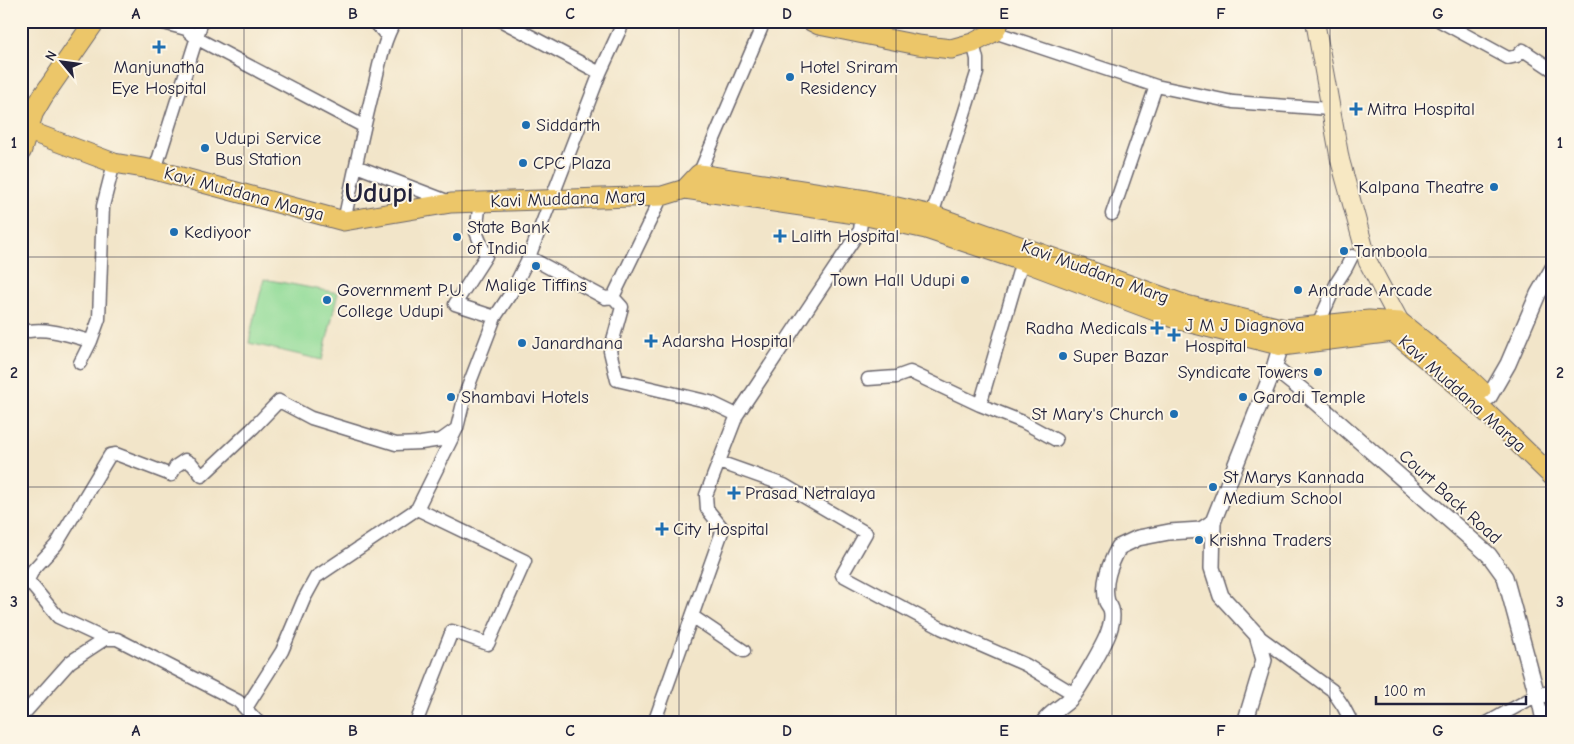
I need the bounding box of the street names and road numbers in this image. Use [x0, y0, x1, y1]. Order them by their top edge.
street label: Kavi Muddana Marga [162, 163, 326, 225]
street label: Kavi Muddana Marg [490, 186, 646, 212]
street label: Kavi Muddana Marg [1018, 236, 1172, 308]
street label: Kavi Muddana Marga [1394, 331, 1530, 457]
street label: Court Back Road [1394, 445, 1506, 549]

